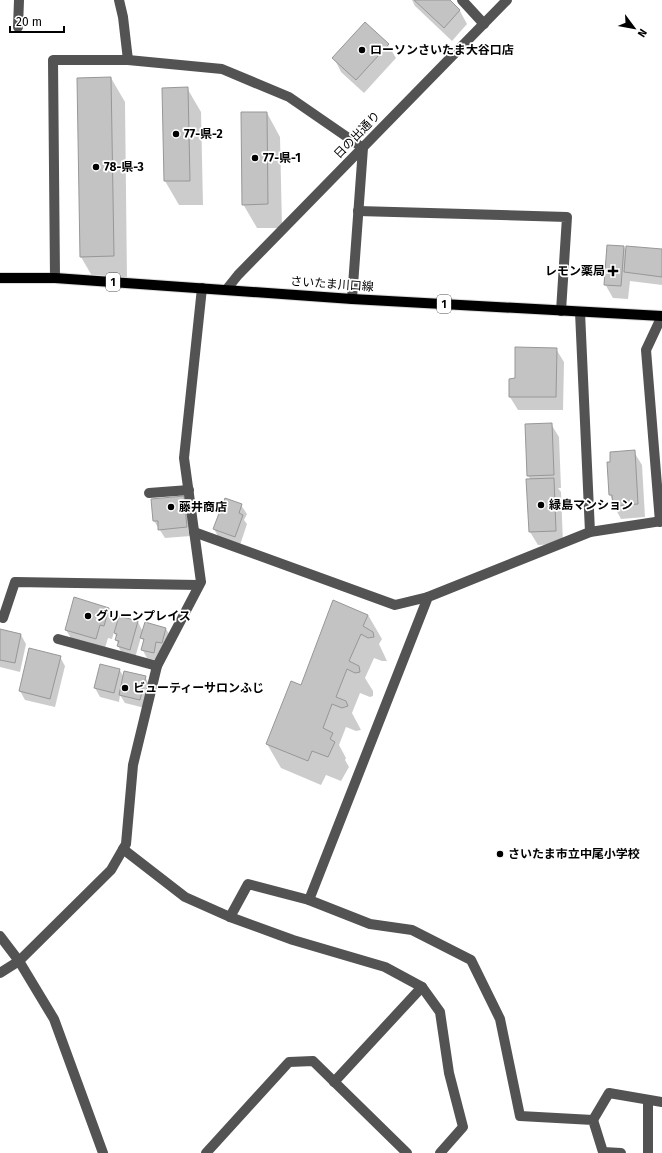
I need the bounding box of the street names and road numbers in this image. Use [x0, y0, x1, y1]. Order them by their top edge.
street label: 日の出通り [331, 109, 383, 161]
road number: 1 [106, 273, 120, 291]
street label: さいたま川口線 [290, 274, 374, 294]
road number: 1 [437, 295, 451, 313]

